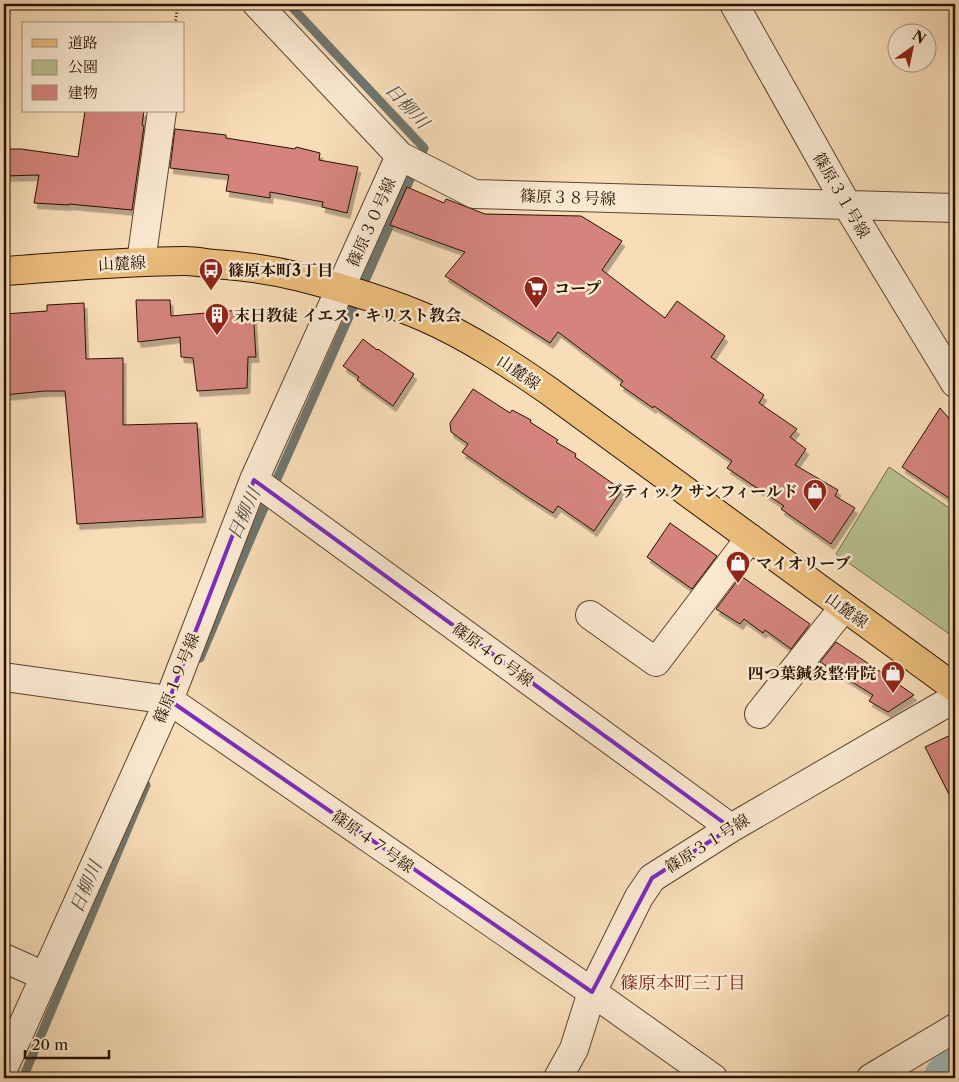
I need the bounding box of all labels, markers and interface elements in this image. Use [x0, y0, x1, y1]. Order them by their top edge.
legend [22, 22, 185, 112]
north arrow [886, 22, 936, 72]
text: N [909, 26, 929, 48]
text: 道路 [68, 33, 98, 52]
text: 公園 [68, 57, 98, 76]
water label: 日柳川 [381, 79, 435, 135]
text: 建物 [68, 83, 98, 102]
street label: 篠原３１号線 [809, 148, 875, 242]
street label: 篠原３０号線 [342, 174, 400, 270]
street label: 篠原３８号線 [520, 185, 616, 209]
street label: 山麓線 [98, 252, 146, 274]
bus stop icon: 篠原本町3丁目 [198, 257, 224, 291]
place label: 篠原本町3丁目 [228, 260, 333, 280]
supermarket icon: コープ [523, 275, 549, 309]
place label: コープ [554, 278, 601, 298]
building icon: 末日教徒 イエス・キリスト教会 [204, 302, 230, 336]
place label: 末日教徒 イエス・キリスト教会 [234, 305, 461, 325]
street label: 山麓線 [494, 350, 544, 394]
shop icon: ブティック サンフィールド [802, 478, 828, 512]
place label: ブティック サンフィールド [606, 481, 798, 501]
water label: 日柳川 [223, 483, 266, 543]
shop icon: マイオリーブ [725, 550, 751, 584]
place label: マイオリーブ [756, 553, 850, 573]
street label: 山麓線 [822, 588, 872, 632]
street label: 篠原４６号線 [448, 618, 538, 690]
street label: 篠原１９号線 [149, 630, 203, 726]
shop icon: 四つ葉鍼灸整骨院 [880, 660, 906, 694]
place label: 四つ葉鍼灸整骨院 [748, 663, 876, 683]
street label: 篠原４７号線 [328, 805, 418, 877]
street label: 篠原３１号線 [661, 809, 753, 877]
water label: 日柳川 [65, 856, 107, 916]
district label: 篠原本町三丁目 [620, 972, 746, 994]
scale bar [25, 1027, 109, 1059]
text: 20 m [32, 1035, 68, 1054]

